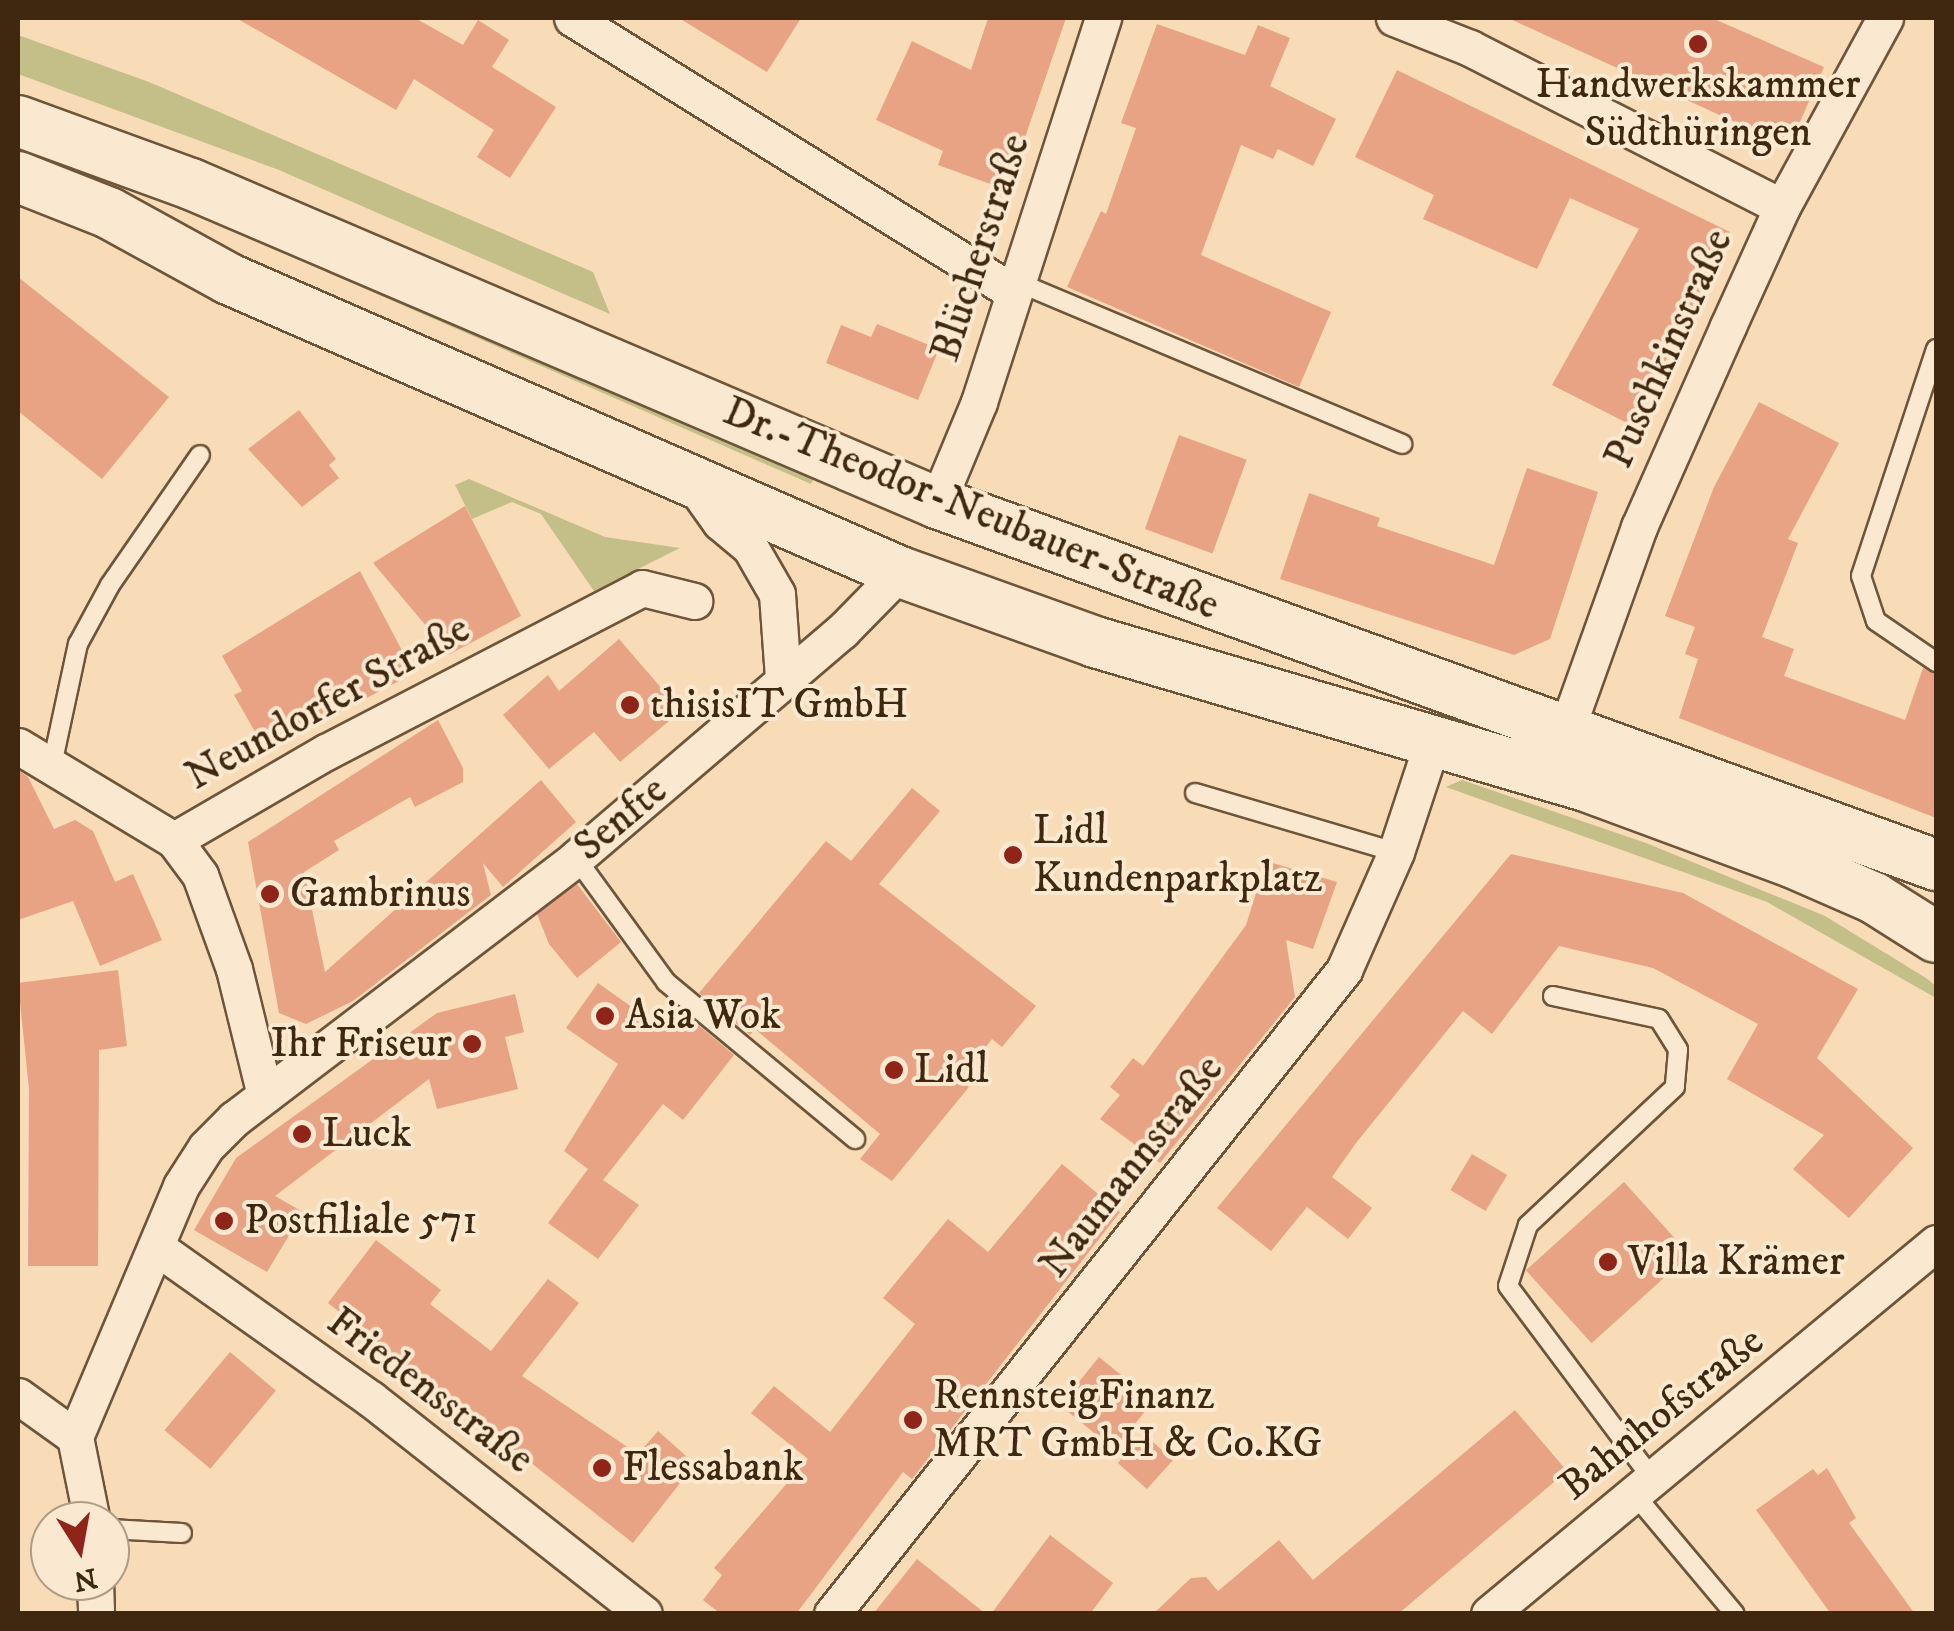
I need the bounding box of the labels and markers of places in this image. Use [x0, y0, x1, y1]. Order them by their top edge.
marker: Handwerkskammer Südthüringen [1687, 33, 1709, 55]
place label: Handwerkskammer Südthüringen [1536, 60, 1860, 158]
place label: thisisIT GmbH [650, 680, 909, 730]
marker: thisisIT GmbH [619, 694, 641, 716]
place label: Lidl Kundenparkplatz [1033, 806, 1322, 904]
marker: Lidl Kundenparkplatz [1002, 844, 1024, 866]
place label: Gambrinus [290, 869, 471, 919]
marker: Gambrinus [259, 883, 281, 905]
place label: Asia Wok [625, 991, 781, 1041]
marker: Asia Wok [594, 1005, 616, 1027]
place label: Ihr Friseur [271, 1019, 452, 1069]
marker: Ihr Friseur [461, 1033, 483, 1055]
place label: Lidl [914, 1045, 989, 1095]
marker: Lidl [883, 1059, 905, 1081]
place label: Luck [322, 1109, 411, 1159]
marker: Luck [291, 1123, 313, 1145]
place label: Postfiliale 571 [244, 1196, 478, 1246]
marker: Postfiliale 571 [213, 1210, 235, 1232]
place label: Villa Krämer [1628, 1237, 1845, 1287]
marker: Villa Krämer [1597, 1251, 1619, 1273]
place label: RennsteigFinanz MRT GmbH & Co.KG [933, 1371, 1322, 1470]
marker: RennsteigFinanz MRT GmbH & Co.KG [902, 1409, 924, 1431]
place label: Flessabank [622, 1443, 804, 1493]
marker: Flessabank [591, 1457, 613, 1479]

